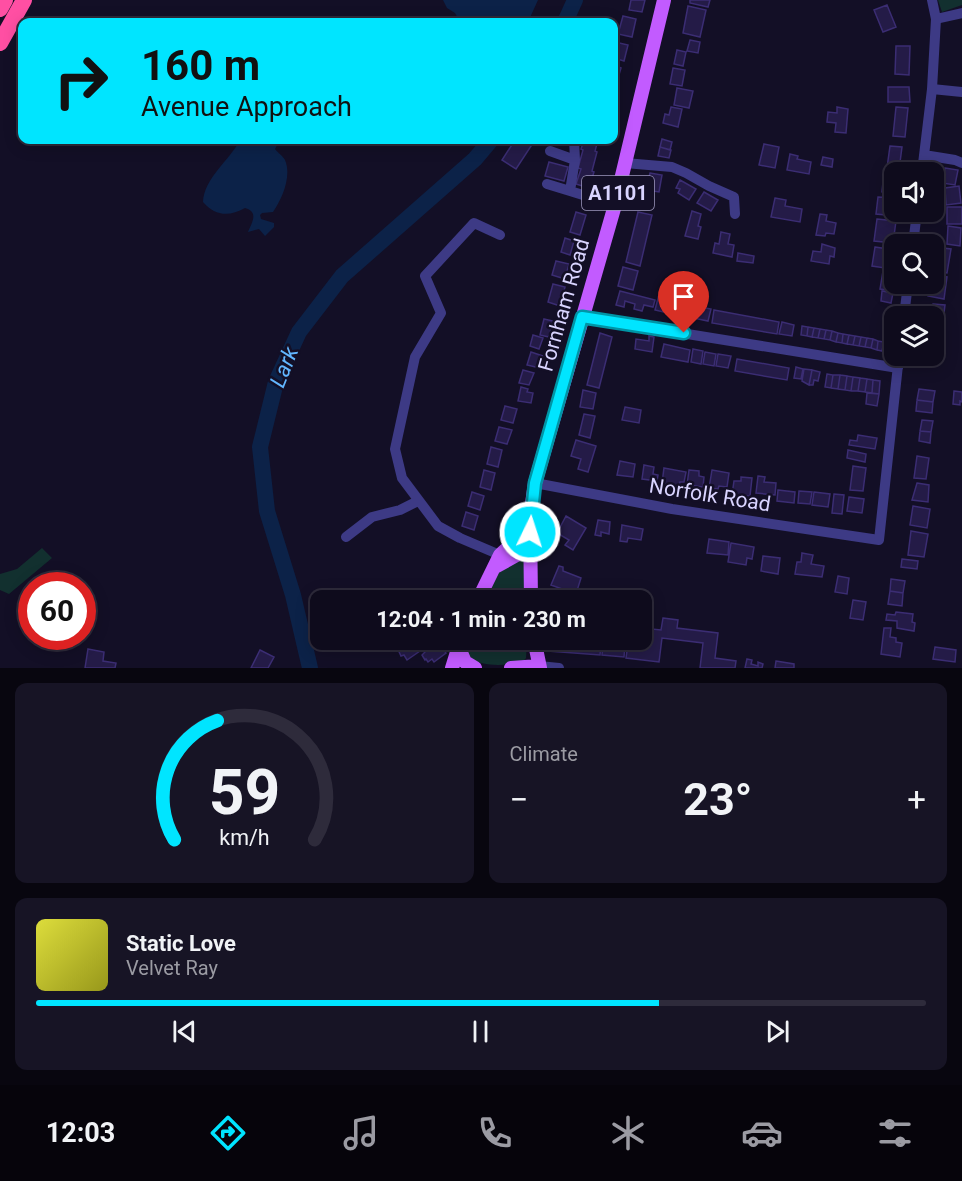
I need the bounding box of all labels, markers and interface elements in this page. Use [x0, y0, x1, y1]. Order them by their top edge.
text: 160 m [141, 41, 260, 90]
icon: right [42, 42, 120, 120]
text: Avenue Approach [141, 91, 352, 123]
map controls [884, 162, 944, 366]
button: sound [884, 162, 944, 222]
road number: A1101 [582, 176, 654, 210]
button: search [884, 234, 944, 294]
street label: Fornham Road [534, 236, 594, 374]
pin [658, 271, 709, 333]
icon: arrive [667, 280, 700, 313]
button: layers [884, 306, 944, 366]
water label: Lark [265, 342, 304, 391]
street label: Norfolk Road [648, 474, 772, 516]
position arrow [498, 500, 562, 564]
speed limit sign: 60 [18, 572, 96, 650]
text: 12:04 · 1 min · 230 m [376, 607, 586, 632]
text: Climate [510, 742, 578, 766]
text: 59 [208, 756, 280, 829]
text: 23° [683, 773, 752, 826]
text: − [510, 780, 528, 819]
text: + [907, 780, 926, 819]
text: km/h [219, 825, 269, 850]
text: Static Love [126, 931, 236, 956]
text: Velvet Ray [126, 956, 218, 980]
icon: previous [168, 1015, 201, 1048]
icon: pause [464, 1015, 497, 1048]
icon: next [761, 1015, 794, 1048]
icon: directions [207, 1112, 249, 1154]
icon: music [340, 1112, 382, 1154]
icon: phone [474, 1112, 516, 1154]
icon: climate [607, 1112, 649, 1154]
icon: car [741, 1112, 783, 1154]
icon: filters [874, 1112, 916, 1154]
text: 12:03 [46, 1117, 115, 1149]

